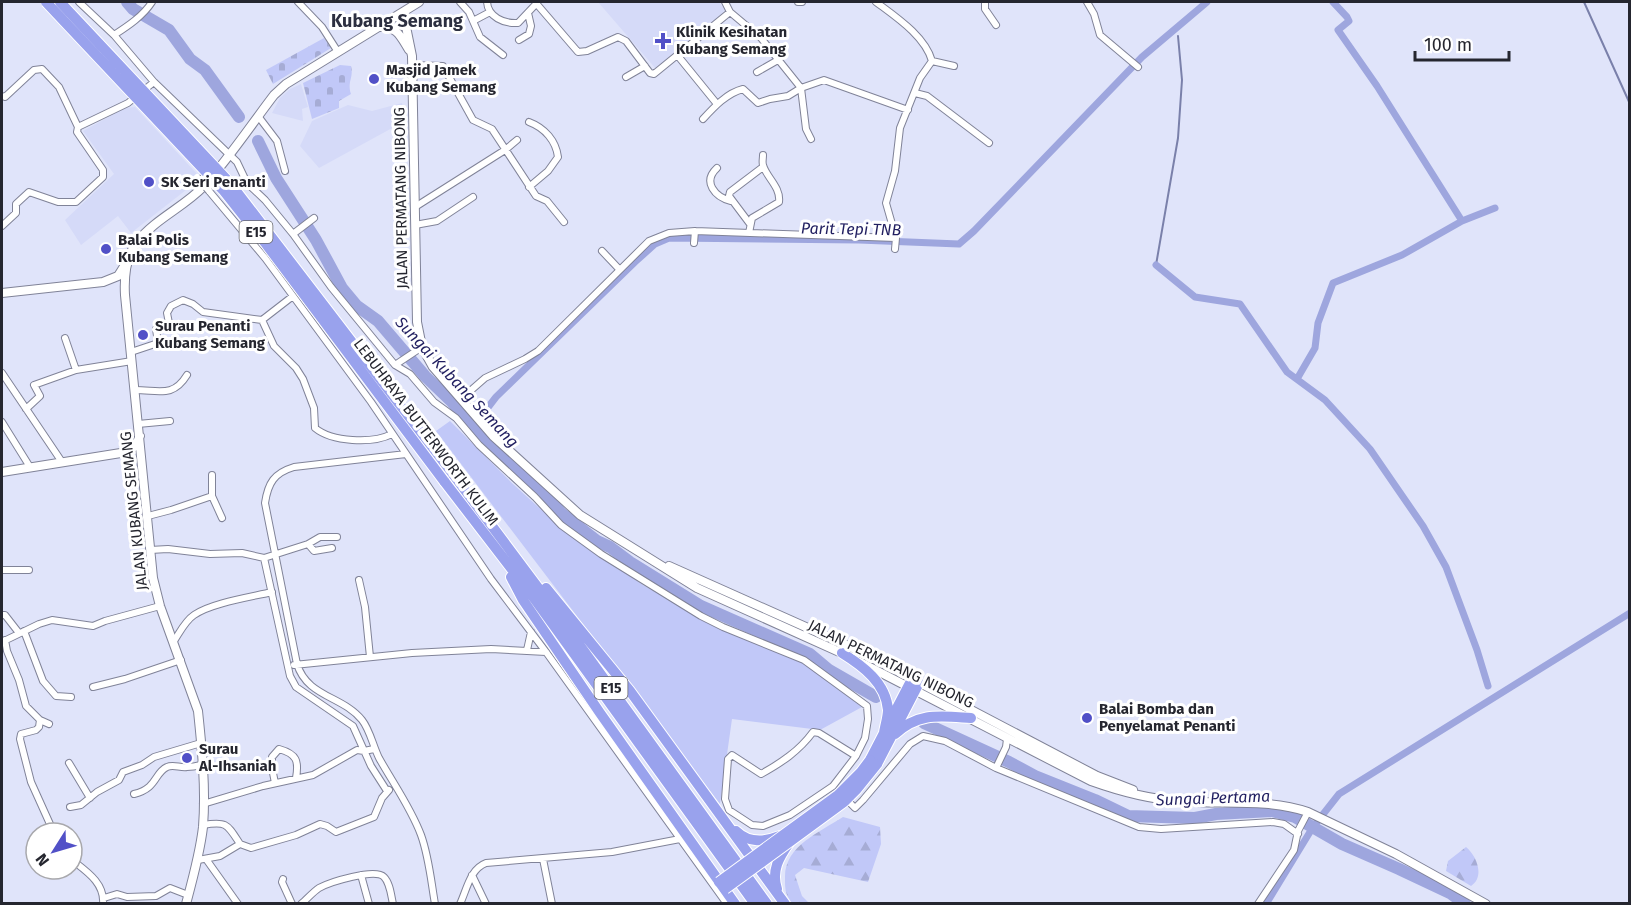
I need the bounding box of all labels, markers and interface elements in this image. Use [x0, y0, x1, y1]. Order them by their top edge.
district label: Kubang Semang [331, 10, 463, 32]
place label: Klinik Kesihatan Kubang Semang [676, 23, 787, 58]
scale bar [1415, 24, 1510, 62]
marker: Klinik Kesihatan Kubang Semang [654, 32, 672, 50]
text: 100 m [1424, 34, 1472, 56]
place label: Masjid Jamek Kubang Semang [386, 61, 497, 96]
marker: Masjid Jamek Kubang Semang [367, 72, 381, 86]
street label: JALAN PERMATANG NIBONG [390, 107, 412, 289]
place label: SK Seri Penanti [161, 173, 266, 191]
marker: SK Seri Penanti [142, 175, 156, 189]
water label: Parit Tepi TNB [801, 219, 902, 239]
road number: E15 [240, 221, 272, 243]
place label: Balai Polis Kubang Semang [118, 231, 229, 266]
marker: Balai Polis Kubang Semang [99, 242, 113, 256]
water label: Sungai Kubang Semang [391, 312, 523, 451]
place label: Surau Penanti Kubang Semang [155, 317, 266, 352]
marker: Surau Penanti Kubang Semang [136, 328, 150, 342]
street label: LEBUHRAYA BUTTERWORTH KULIM [350, 335, 502, 529]
street label: JALAN KUBANG SEMANG [117, 431, 151, 591]
street label: JALAN PERMATANG NIBONG [805, 616, 977, 712]
road number: E15 [594, 677, 628, 699]
place label: Balai Bomba dan Penyelamat Penanti [1099, 700, 1236, 735]
marker: Balai Bomba dan Penyelamat Penanti [1080, 711, 1094, 725]
place label: Surau Al-Ihsaniah [198, 740, 276, 775]
marker: Surau Al-Ihsaniah [180, 751, 194, 765]
water label: Sungai Pertama [1155, 787, 1270, 810]
north arrow [24, 821, 84, 881]
text: N [32, 850, 53, 870]

